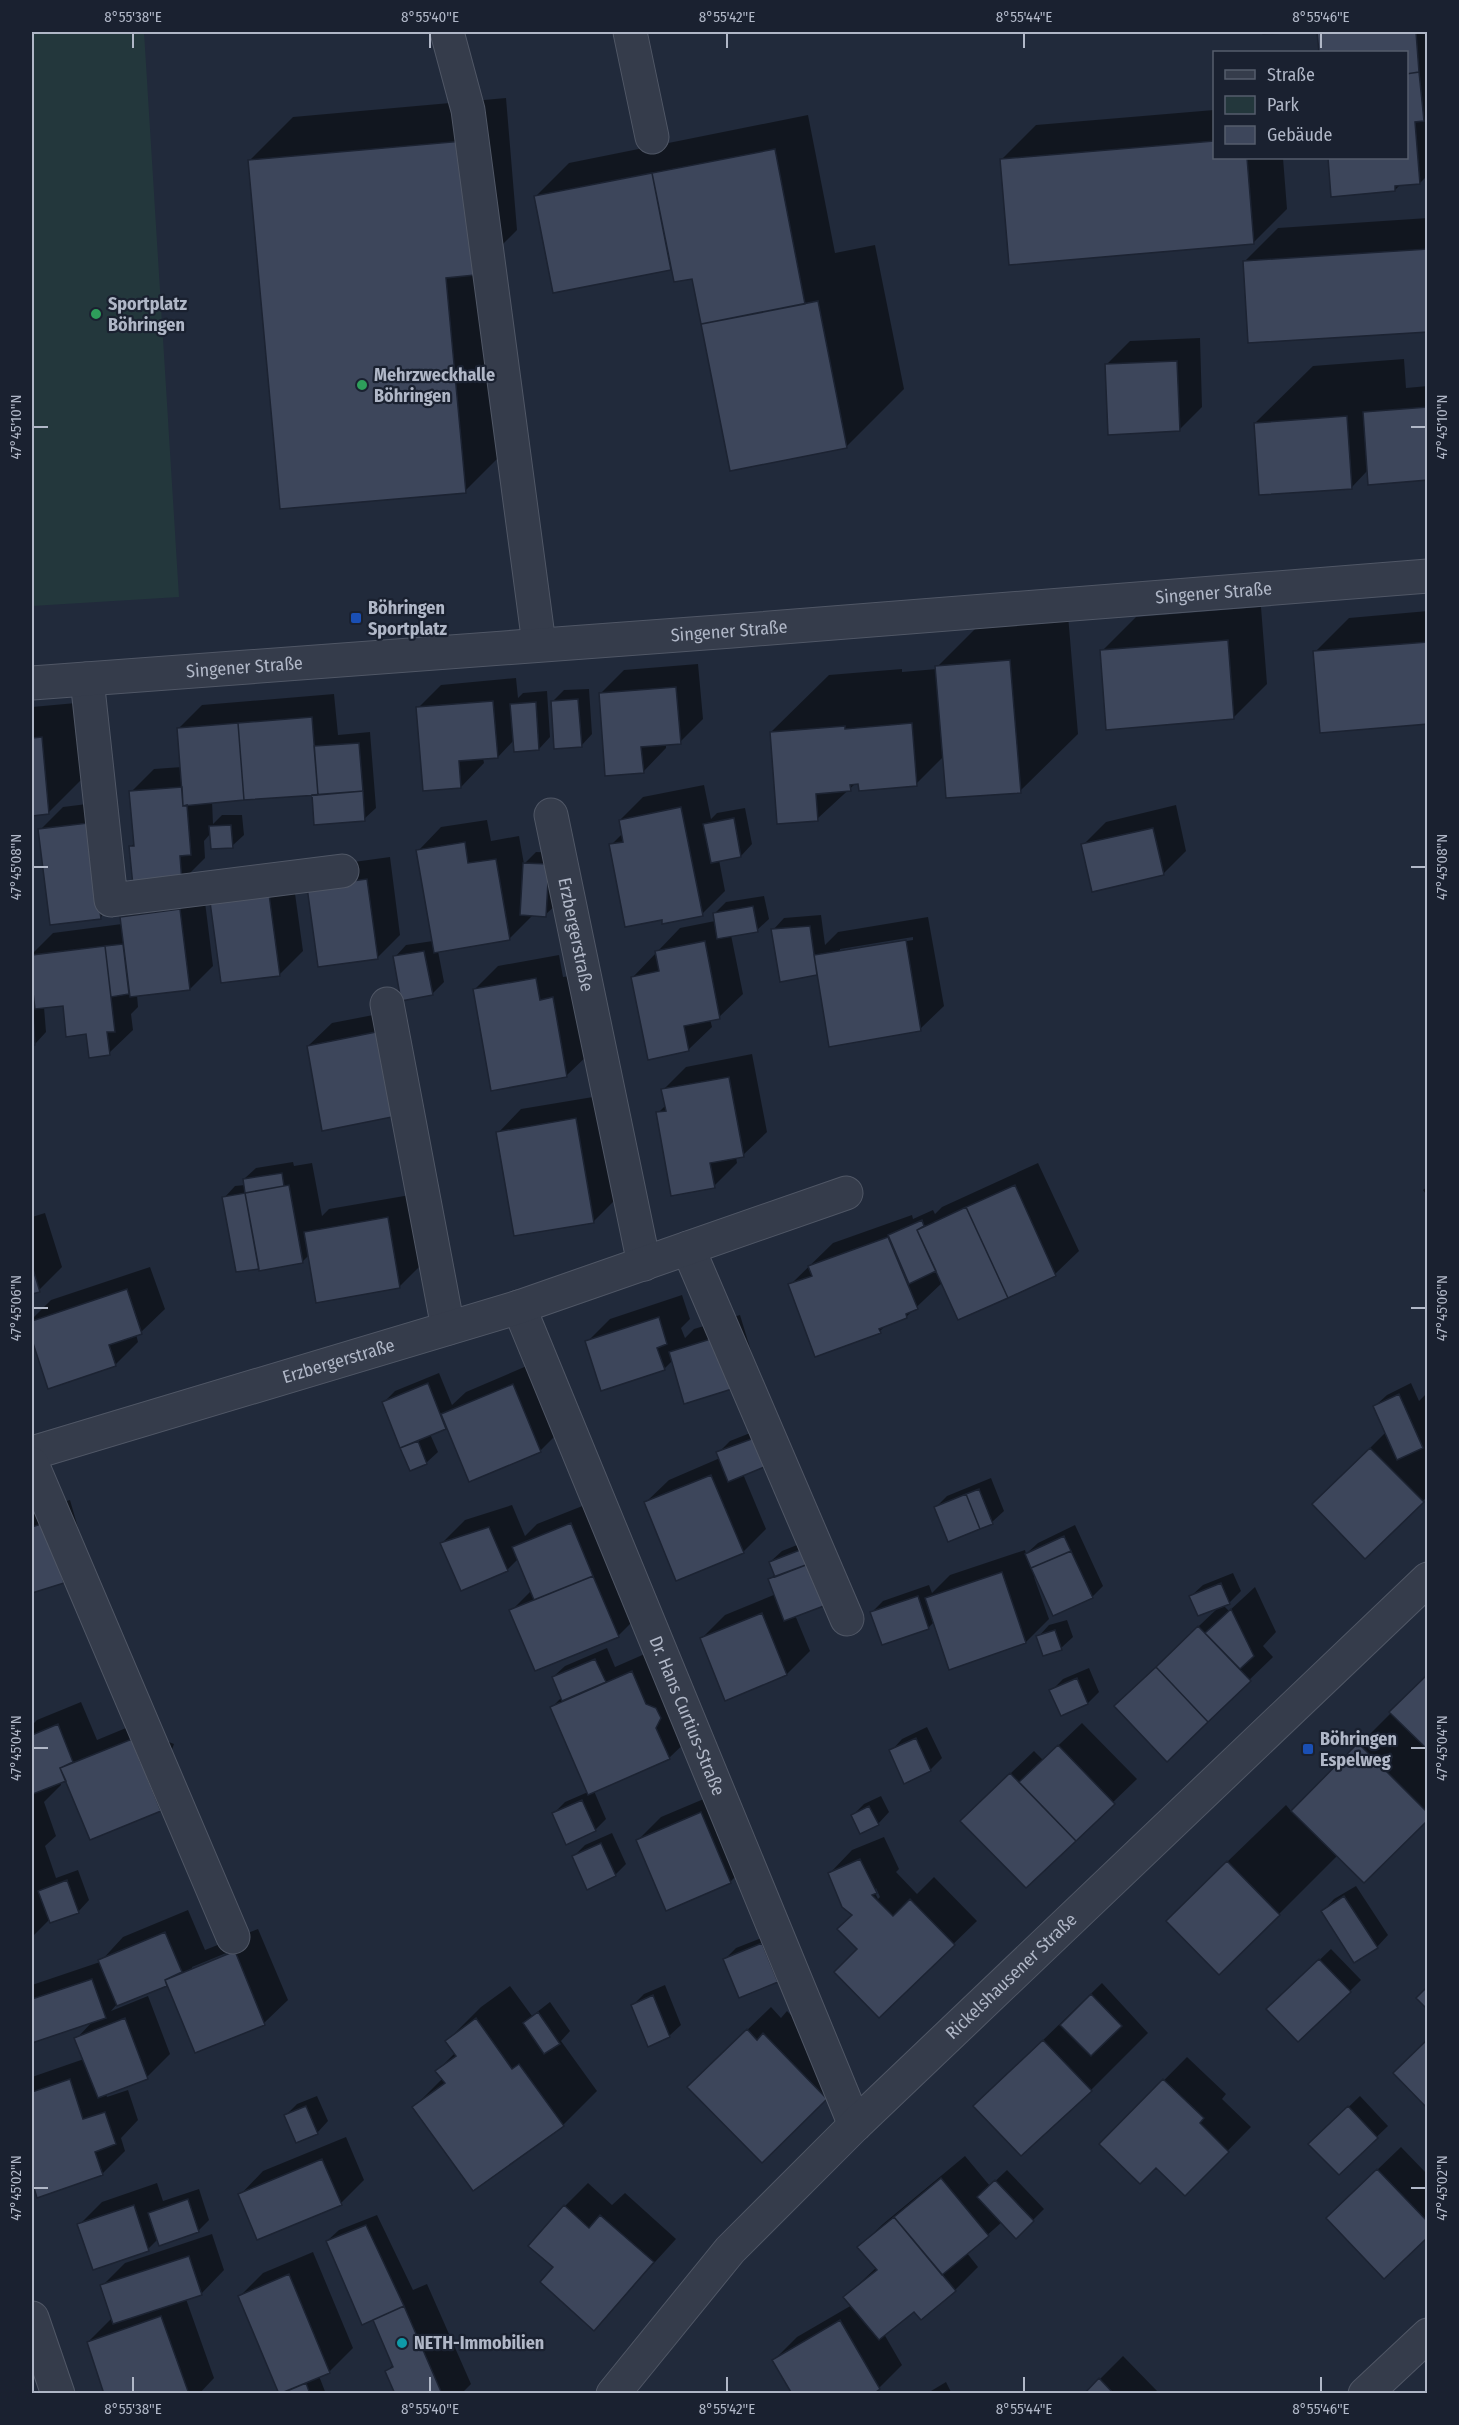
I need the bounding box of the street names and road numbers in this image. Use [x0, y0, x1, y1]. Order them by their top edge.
street label: Singener Straße [1154, 577, 1273, 609]
street label: Singener Straße [670, 616, 788, 647]
street label: Singener Straße [185, 652, 304, 683]
street label: Erzbergerstraße [553, 876, 598, 993]
street label: Erzbergerstraße [280, 1334, 397, 1388]
street label: Dr. Hans Curtius-Straße [644, 1633, 730, 1799]
street label: Rickelshausener Straße [941, 1909, 1081, 2044]

